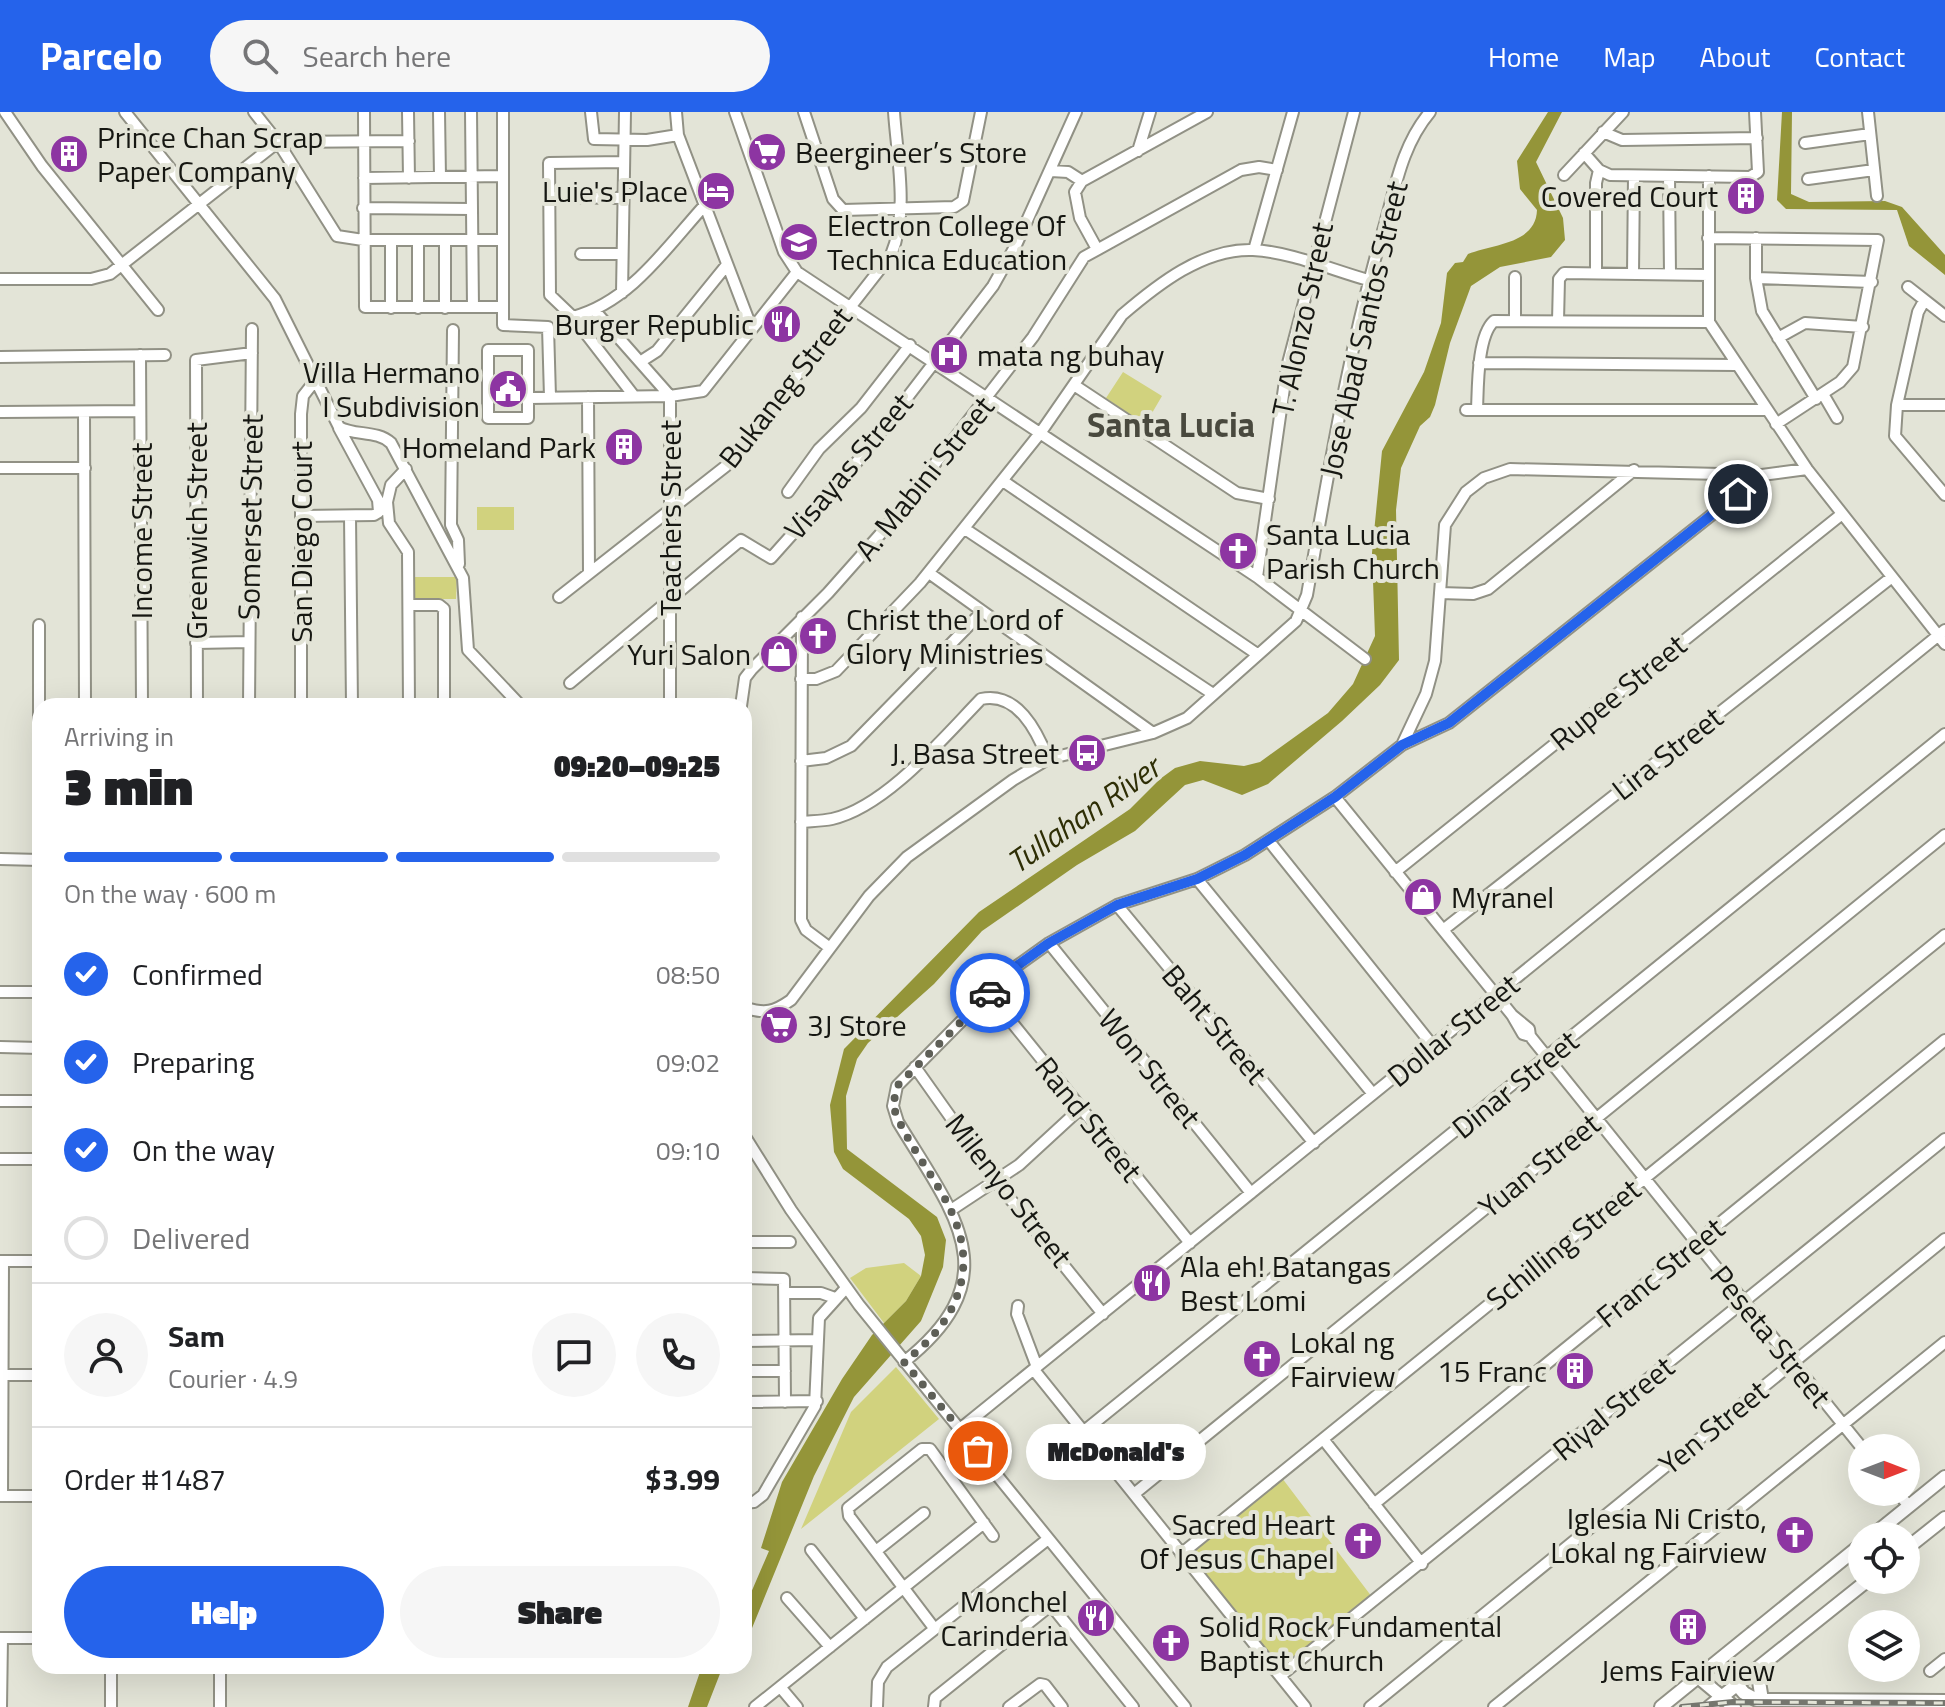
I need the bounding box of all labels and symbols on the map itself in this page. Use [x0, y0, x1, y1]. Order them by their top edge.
place label: Prince Chan Scrap Paper Company [97, 114, 323, 194]
place label: Beergineer’s Store [795, 129, 1027, 175]
supermarket icon: Beergineer’s Store [746, 131, 788, 173]
building icon: Prince Chan Scrap Paper Company [48, 133, 90, 175]
place label: Luie's Place [542, 168, 688, 214]
hotel icon: Luie's Place [695, 170, 737, 212]
place label: Covered Court [1541, 173, 1718, 219]
building icon: Covered Court [1725, 175, 1767, 217]
street label: Jose Abad Santos Street [1307, 176, 1420, 482]
place label: Electron College Of Technica Education [827, 202, 1067, 282]
street label: T. Alonzo Street [1259, 217, 1345, 420]
school or university icon: Electron College Of Technica Education [778, 221, 820, 263]
street label: Bukaneg Street [707, 296, 863, 478]
place label: Burger Republic [554, 301, 754, 347]
restaurant icon: Burger Republic [761, 303, 803, 345]
place label: mata ng buhay [977, 332, 1165, 378]
hospital icon: mata ng buhay [928, 334, 970, 376]
place label: Villa Hermano I Subdivision [303, 349, 480, 429]
public building icon: Villa Hermano I Subdivision [487, 368, 529, 410]
street label: Visayas Street [773, 382, 924, 550]
street label: A. Mabini Street [843, 385, 1005, 570]
district label: Santa Lucia [1087, 398, 1255, 450]
street label: Somerset Street [225, 413, 275, 620]
street label: Teachers Street [647, 420, 693, 616]
street label: Greenwich Street [173, 422, 219, 640]
place label: Homeland Park [402, 424, 596, 470]
building icon: Homeland Park [603, 426, 645, 468]
street label: San Diego Court [278, 441, 324, 643]
street label: Income Street [118, 442, 164, 619]
pin [1704, 460, 1772, 528]
place label: Santa Lucia Parish Church [1266, 511, 1440, 591]
church icon: Santa Lucia Parish Church [1217, 530, 1259, 572]
place label: Christ the Lord of Glory Ministries [846, 596, 1063, 676]
church icon: Christ the Lord of Glory Ministries [797, 615, 839, 657]
street label: Rupee Street [1540, 622, 1697, 762]
place label: Yuri Salon [627, 631, 751, 677]
shop icon: Yuri Salon [758, 633, 800, 675]
street label: Lira Street [1602, 694, 1733, 811]
place label: J. Basa Street [891, 730, 1059, 776]
bus stop icon: J. Basa Street [1066, 732, 1108, 774]
water label: Tullahan River [997, 741, 1172, 884]
place label: Myranel [1451, 874, 1554, 920]
shop icon: Myranel [1402, 876, 1444, 918]
courier [950, 953, 1030, 1033]
street label: Baht Street [1151, 954, 1279, 1094]
street label: Dollar Street [1377, 962, 1529, 1098]
street label: Won Street [1087, 998, 1213, 1138]
place label: 3J Store [807, 1002, 907, 1048]
supermarket icon: 3J Store [758, 1004, 800, 1046]
street label: Dinar Street [1442, 1018, 1589, 1150]
street label: Rand Street [1024, 1046, 1154, 1192]
street label: Yuan Street [1468, 1101, 1610, 1229]
street label: Milenyo Street [934, 1103, 1084, 1277]
street label: Schilling Street [1476, 1167, 1651, 1321]
street label: Franc Street [1586, 1205, 1735, 1338]
place label: Ala eh! Batangas Best Lomi [1180, 1243, 1391, 1323]
street label: Peseta Street [1699, 1255, 1843, 1417]
restaurant icon: Ala eh! Batangas Best Lomi [1131, 1262, 1173, 1304]
place label: Lokal ng Fairview [1290, 1319, 1396, 1399]
church icon: Lokal ng Fairview [1241, 1338, 1283, 1380]
street label: Riyal Street [1542, 1344, 1684, 1472]
place label: 15 Franc [1437, 1348, 1547, 1394]
building icon: 15 Franc [1554, 1350, 1596, 1392]
street label: Yen Street [1648, 1368, 1778, 1486]
pin [944, 1417, 1012, 1485]
callout: McDonald's [1026, 1423, 1206, 1479]
north arrow [1848, 1434, 1920, 1506]
place label: Iglesia Ni Cristo, Lokal ng Fairview [1550, 1495, 1767, 1575]
place label: Sacred Heart Of Jesus Chapel [1139, 1501, 1335, 1581]
church icon: Iglesia Ni Cristo, Lokal ng Fairview [1774, 1514, 1816, 1556]
church icon: Sacred Heart Of Jesus Chapel [1342, 1520, 1384, 1562]
place label: Monchel Carinderia [941, 1578, 1068, 1658]
restaurant icon: Monchel Carinderia [1075, 1597, 1117, 1639]
place label: Solid Rock Fundamental Baptist Church [1199, 1603, 1502, 1683]
building icon: Jems Fairview [1667, 1606, 1709, 1648]
church icon: Solid Rock Fundamental Baptist Church [1150, 1622, 1192, 1664]
place label: Jems Fairview [1601, 1647, 1775, 1693]

